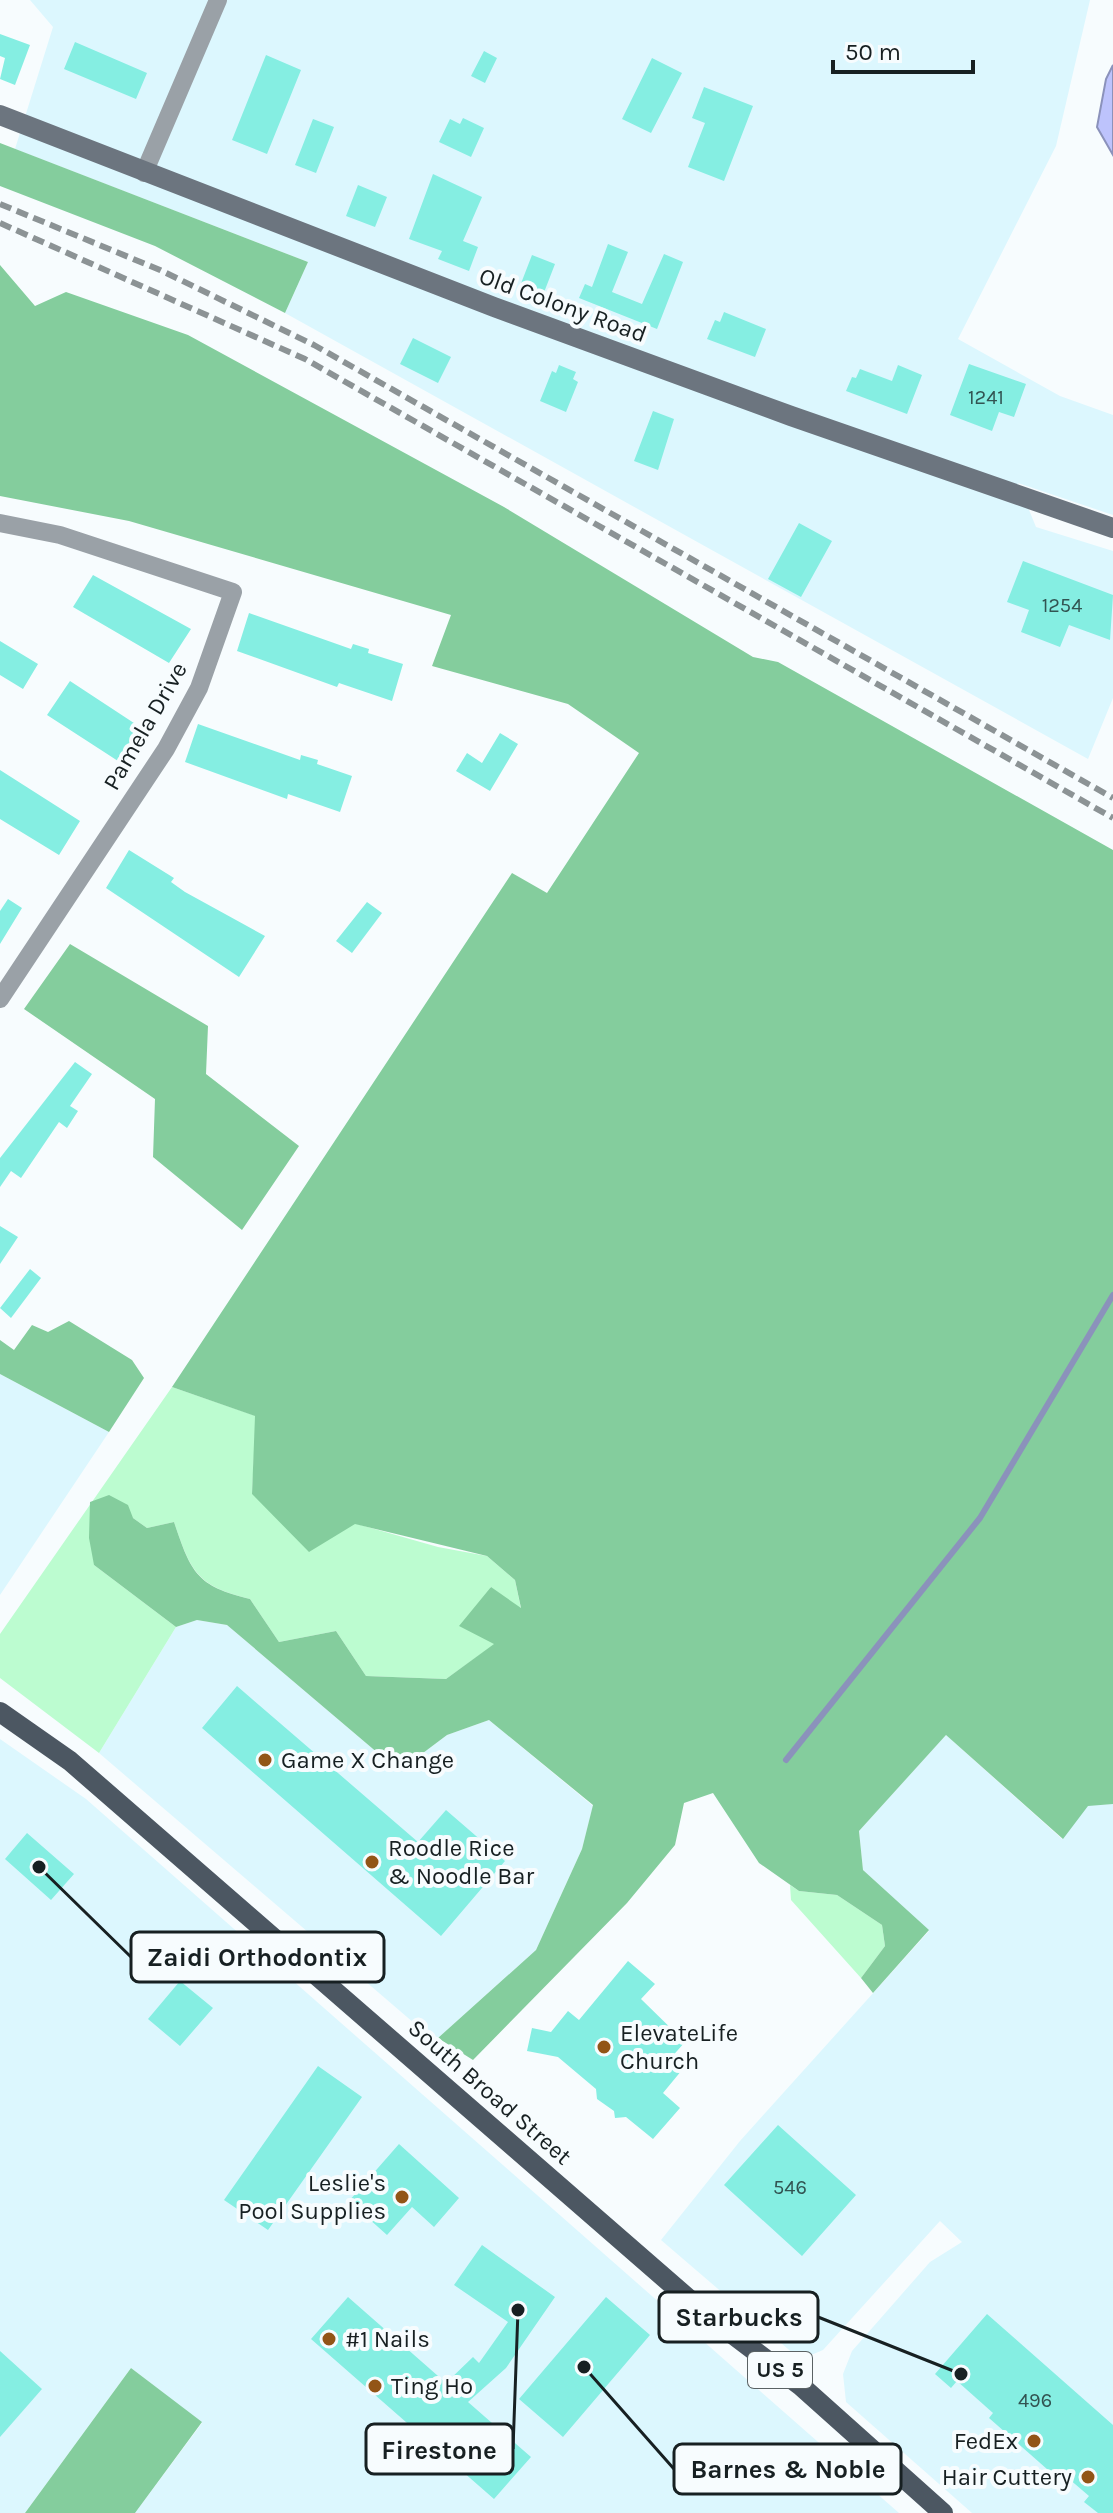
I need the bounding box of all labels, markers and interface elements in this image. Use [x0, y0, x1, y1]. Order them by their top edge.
scale bar [833, 24, 973, 74]
text: 50 m [845, 38, 901, 66]
street label: Old Colony Road [475, 262, 651, 348]
house number: 1241 [968, 386, 1004, 409]
house number: 1254 [1042, 594, 1082, 617]
street label: Pamela Drive [97, 657, 193, 795]
place label: Game X Change [281, 1746, 454, 1774]
marker: Game X Change [256, 1751, 274, 1769]
place label: Roodle Rice & Noodle Bar [388, 1834, 534, 1890]
marker: Roodle Rice & Noodle Bar [363, 1853, 381, 1871]
callout: Zaidi Orthodontix [131, 1932, 384, 1982]
text: Zaidi Orthodontix [147, 1942, 367, 1973]
street label: South Broad Street [403, 2014, 577, 2170]
place label: ElevateLife Church [620, 2019, 738, 2075]
marker: ElevateLife Church [595, 2038, 613, 2056]
place label: Leslie's Pool Supplies [238, 2169, 386, 2225]
house number: 546 [773, 2176, 807, 2199]
marker: Leslie's Pool Supplies [393, 2188, 411, 2206]
callout: Starbucks [659, 2292, 818, 2342]
text: Starbucks [675, 2302, 803, 2333]
place label: #1 Nails [345, 2325, 430, 2353]
marker: #1 Nails [320, 2330, 338, 2348]
road number: US 5 [748, 2352, 812, 2388]
place label: Ting Ho [391, 2372, 473, 2400]
marker: Ting Ho [366, 2377, 384, 2395]
house number: 496 [1018, 2389, 1052, 2412]
callout: Firestone [366, 2424, 513, 2474]
place label: FedEx [954, 2427, 1018, 2455]
marker: FedEx [1025, 2432, 1043, 2450]
text: Firestone [381, 2435, 497, 2466]
callout: Barnes & Noble [674, 2444, 901, 2494]
text: Barnes & Noble [690, 2454, 886, 2485]
place label: Hair Cuttery [942, 2463, 1072, 2491]
marker: Hair Cuttery [1079, 2468, 1097, 2486]

